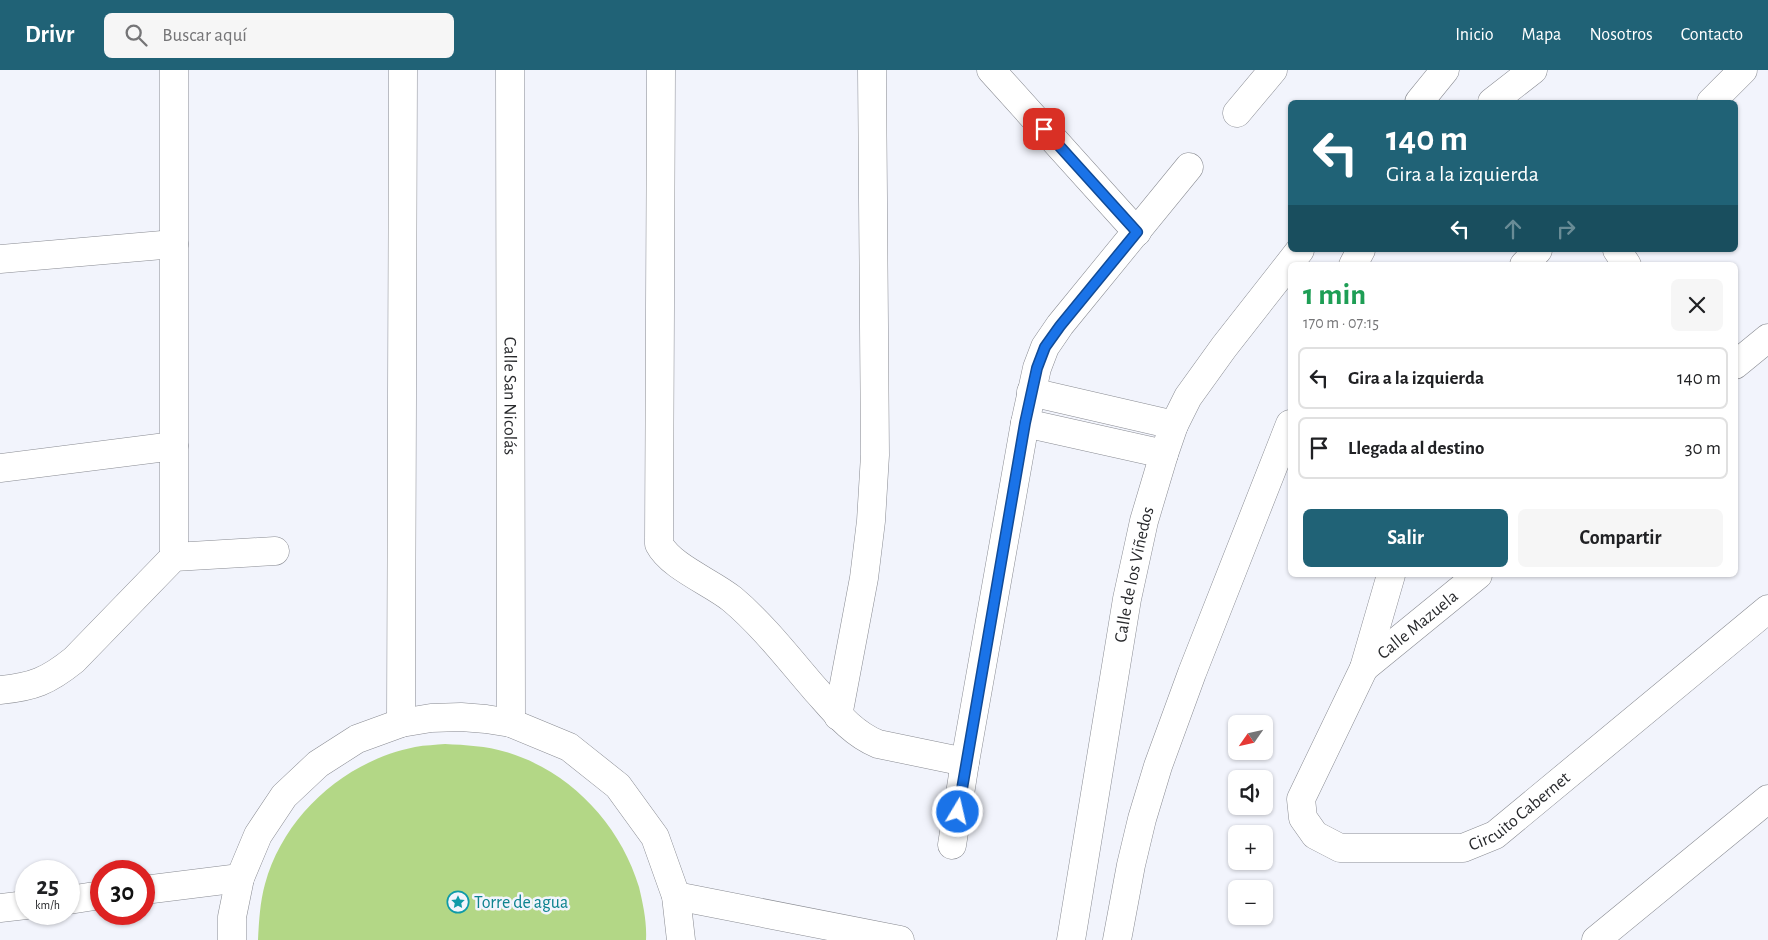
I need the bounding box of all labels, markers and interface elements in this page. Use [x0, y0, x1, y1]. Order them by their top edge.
search box [104, 13, 454, 58]
icon: search [122, 21, 150, 49]
text: Drivr [25, 23, 74, 47]
text: Buscar aquí [162, 26, 247, 45]
text: Inicio [1455, 26, 1494, 44]
text: Mapa [1522, 26, 1561, 44]
text: Nosotros [1589, 26, 1653, 44]
text: Contacto [1681, 26, 1743, 44]
pin [1023, 108, 1065, 150]
icon: arrive [1030, 115, 1058, 143]
icon: left [1303, 120, 1368, 185]
text: 140 m [1386, 122, 1468, 157]
text: Gira a la izquierda [1386, 163, 1539, 185]
icon: left [1446, 215, 1474, 243]
icon: ahead [1499, 215, 1527, 243]
icon: right [1552, 215, 1580, 243]
button: close [1671, 279, 1723, 331]
text: 1 min [1303, 280, 1366, 310]
text: 170 m · 07:15 [1303, 315, 1379, 331]
street label: Calle San Nicolás [500, 337, 519, 455]
icon: left [1305, 364, 1333, 392]
text: Gira a la izquierda [1348, 369, 1484, 388]
text: 140 m [1677, 369, 1721, 388]
icon: arrive [1305, 434, 1333, 462]
text: Llegada al destino [1348, 439, 1485, 458]
text: 30 m [1685, 439, 1721, 458]
street label: Calle de los Viñedos [1112, 505, 1158, 644]
button: Salir [1303, 509, 1508, 567]
button: Compartir [1518, 509, 1723, 567]
street label: Calle Mazuela [1374, 587, 1462, 663]
north arrow [1228, 715, 1272, 760]
map controls [1228, 715, 1273, 925]
street label: Circuito Cabernet [1466, 769, 1574, 855]
button: sound [1228, 770, 1273, 815]
position arrow [931, 785, 983, 837]
button: + [1228, 825, 1273, 870]
speed limit sign: 30 [90, 860, 155, 925]
text: 25 [36, 874, 59, 899]
button: − [1228, 880, 1273, 925]
place icon: Torre de agua [446, 890, 470, 914]
place label: Torre de agua [474, 894, 568, 912]
text: km/h [35, 899, 60, 911]

